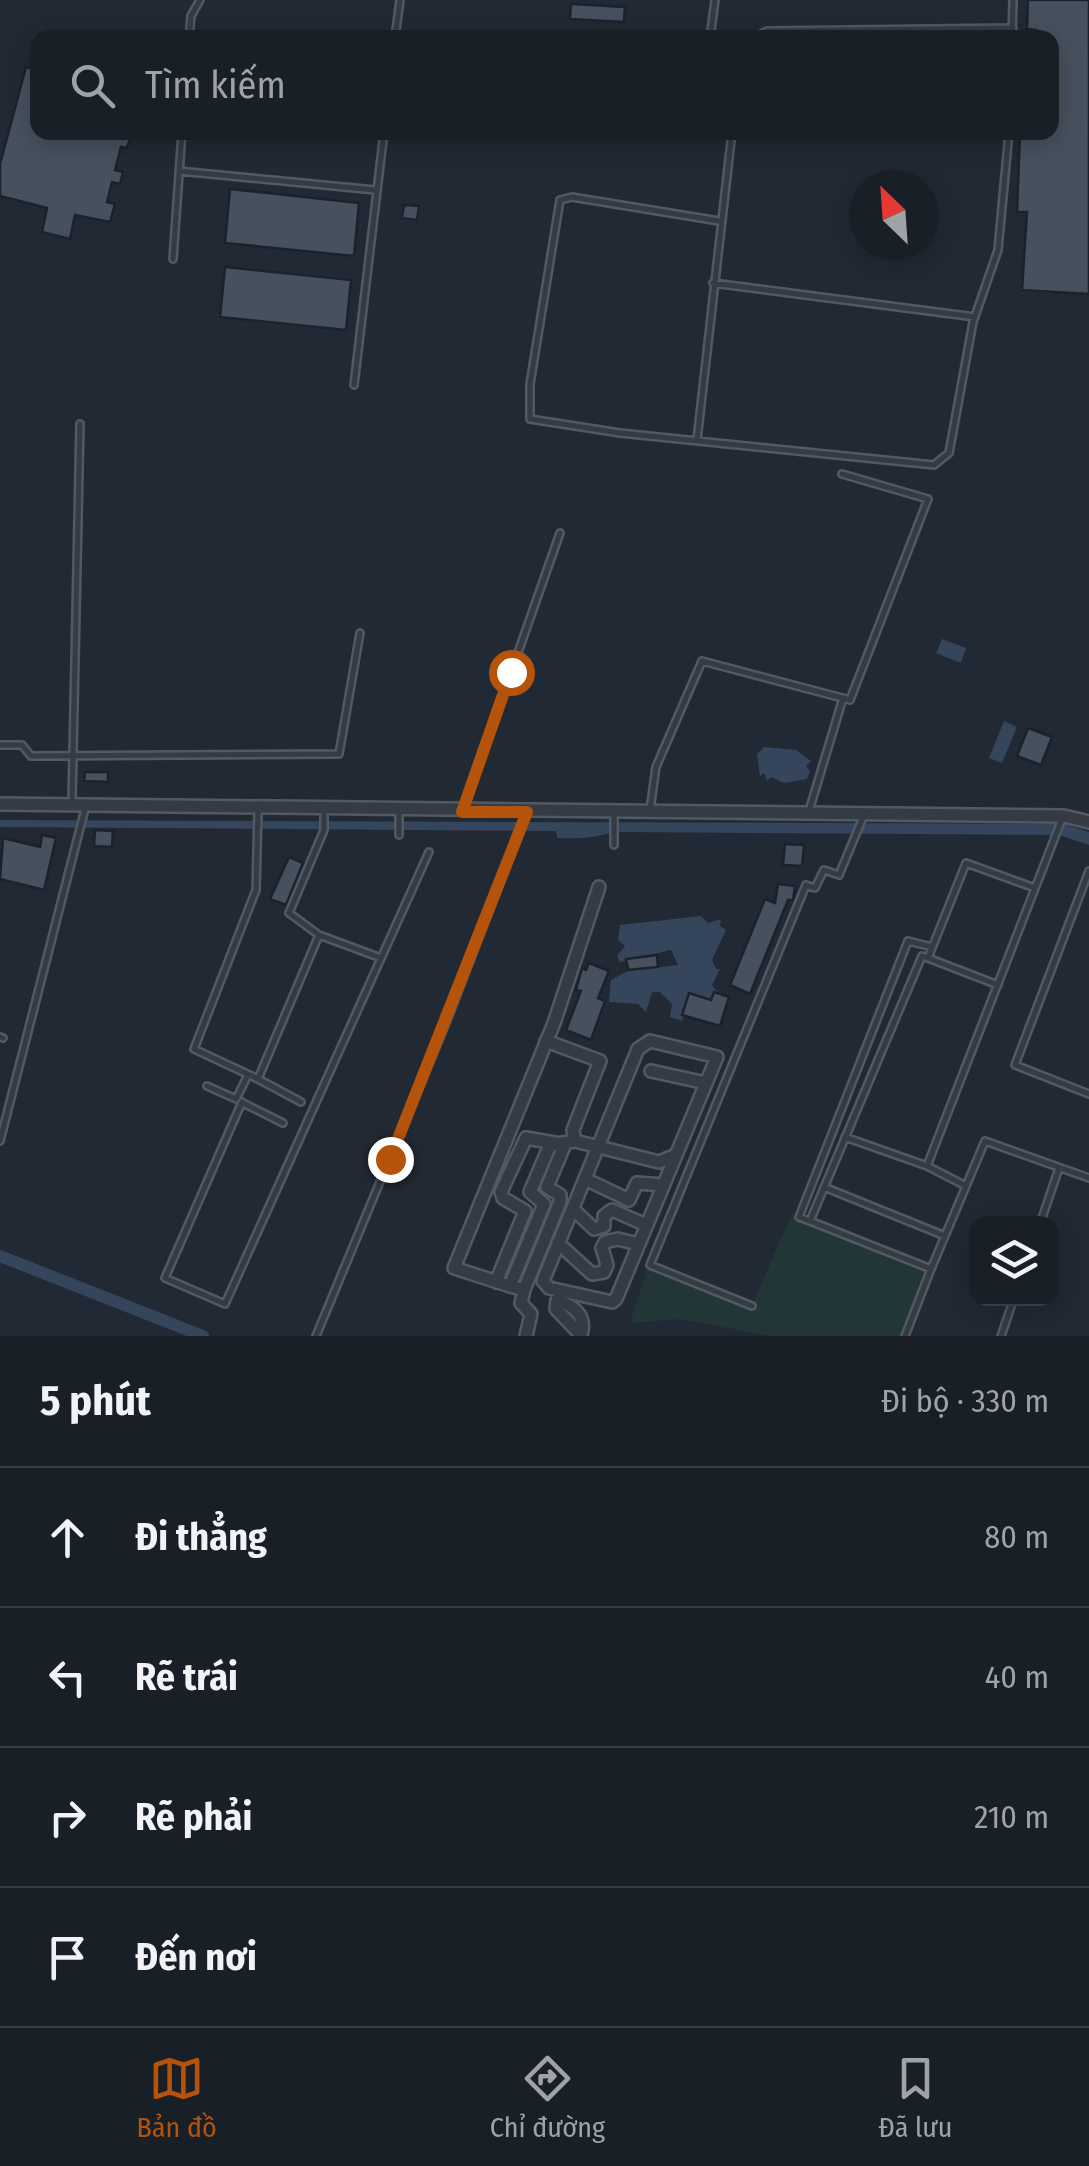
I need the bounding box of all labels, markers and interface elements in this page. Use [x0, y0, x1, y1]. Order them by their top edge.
search box [30, 30, 1059, 140]
icon: search [65, 58, 120, 113]
text: Tìm kiếm [145, 62, 286, 108]
north arrow [849, 170, 939, 260]
route start [489, 650, 535, 696]
route end [368, 1137, 414, 1183]
map controls [969, 1216, 1059, 1306]
button: layers [969, 1216, 1059, 1306]
text: 5 phút [40, 1376, 151, 1426]
text: Đi bộ · 330 m [881, 1382, 1049, 1420]
icon: ahead [40, 1510, 95, 1565]
text: Đi thẳng [135, 1514, 267, 1560]
text: 80 m [984, 1518, 1049, 1556]
icon: left [40, 1650, 95, 1705]
text: Rẽ trái [135, 1654, 238, 1700]
text: 40 m [985, 1658, 1049, 1696]
icon: right [40, 1790, 95, 1845]
text: Rẽ phải [135, 1794, 252, 1840]
text: 210 m [974, 1798, 1049, 1836]
icon: arrive [40, 1930, 95, 1985]
text: Đến nơi [135, 1934, 257, 1980]
tab: Bản đồ [137, 2051, 217, 2144]
tab: Chỉ đường [490, 2051, 605, 2144]
tab: Đã lưu [878, 2051, 952, 2144]

